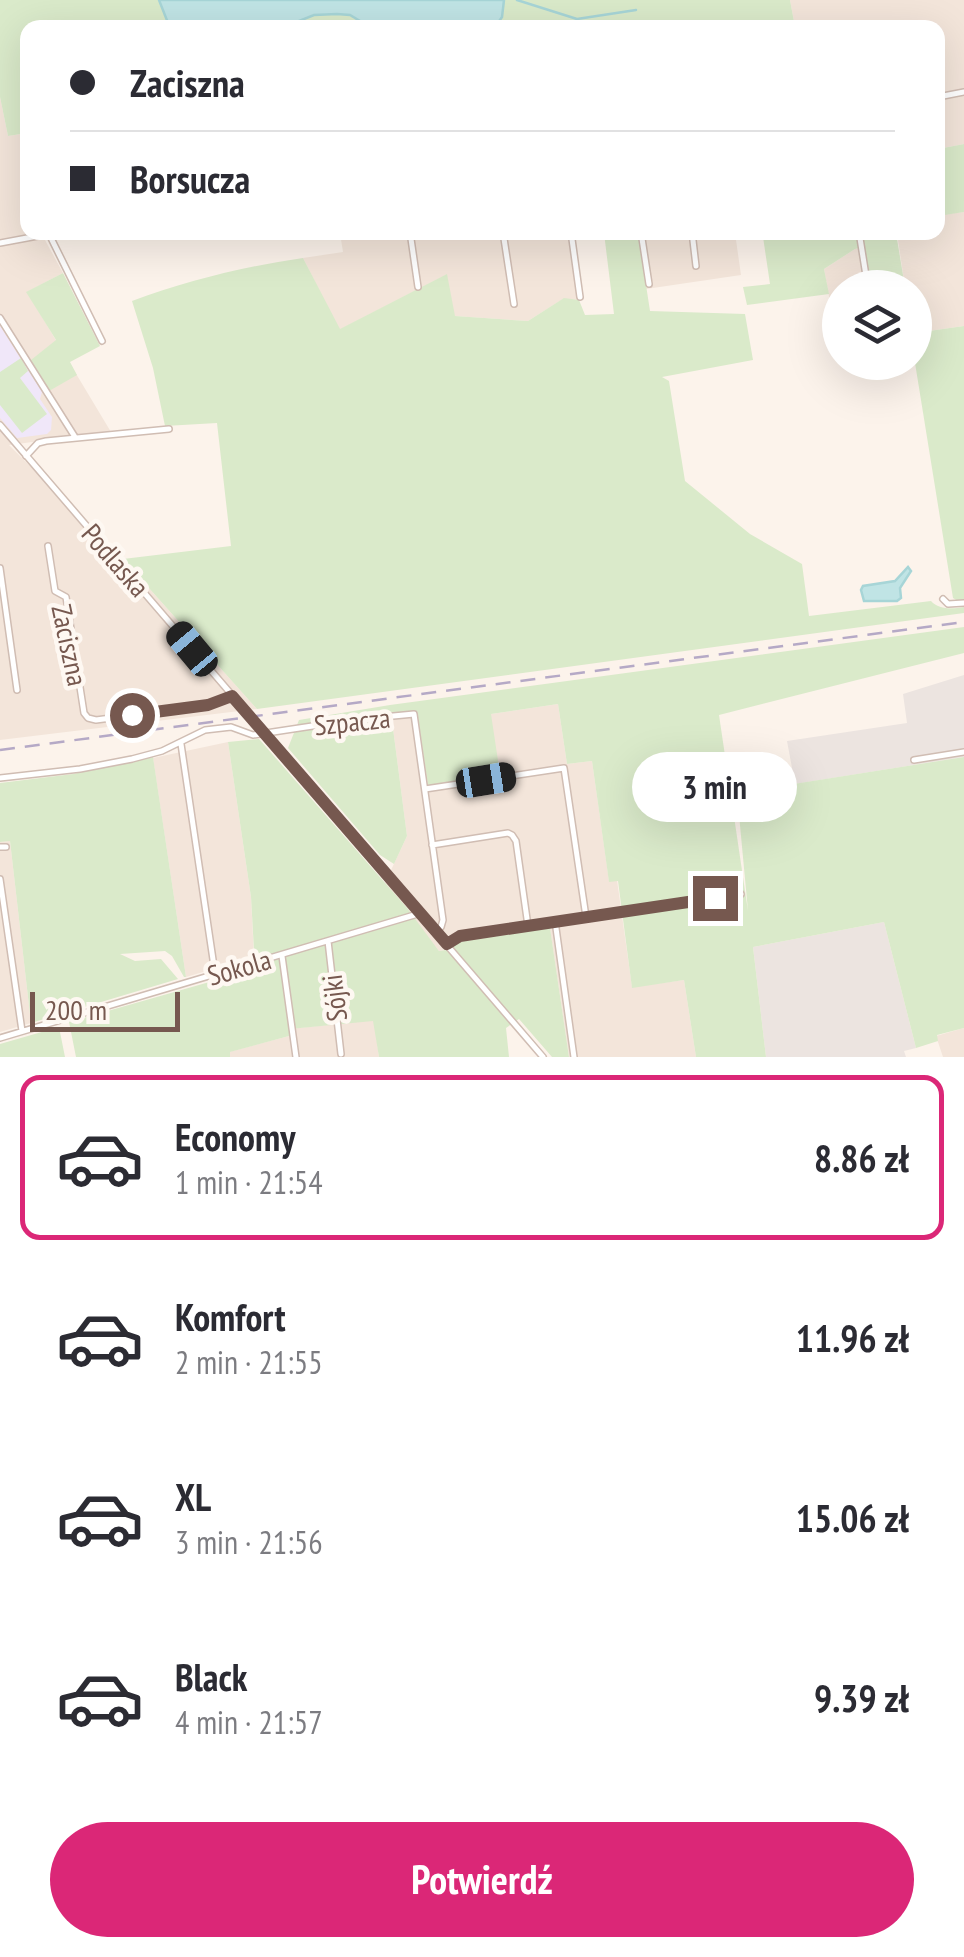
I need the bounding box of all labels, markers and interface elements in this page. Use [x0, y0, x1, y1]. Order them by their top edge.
text: Zaciszna [130, 58, 245, 107]
text: Borsucza [130, 154, 250, 203]
map controls [822, 270, 932, 380]
button: layers [822, 270, 932, 380]
street label: Podlaska [74, 516, 158, 604]
street label: Zaciszna [43, 601, 97, 689]
car [161, 616, 223, 682]
route start [110, 693, 155, 738]
street label: Szpacza [312, 699, 392, 743]
callout: 3 min [632, 753, 798, 823]
car [454, 760, 518, 800]
text: 3 min [682, 766, 747, 808]
route end [693, 876, 738, 921]
street label: Sokola [203, 940, 275, 994]
street label: Sójki [313, 972, 355, 1024]
scale bar [30, 987, 180, 1032]
text: 200 m [45, 991, 107, 1028]
text: Economy [175, 1112, 295, 1161]
icon: car [55, 1113, 145, 1203]
text: 8.86 zł [814, 1133, 909, 1182]
text: 1 min · 21:54 [175, 1161, 323, 1203]
text: Komfort [175, 1292, 286, 1341]
icon: car [55, 1293, 145, 1383]
text: 11.96 zł [796, 1313, 909, 1362]
text: 2 min · 21:55 [175, 1341, 323, 1383]
text: XL [175, 1472, 211, 1521]
icon: car [55, 1473, 145, 1563]
text: 15.06 zł [796, 1493, 909, 1542]
text: 3 min · 21:56 [175, 1521, 323, 1563]
text: Black [175, 1652, 248, 1701]
icon: car [55, 1653, 145, 1743]
text: 9.39 zł [814, 1673, 909, 1722]
text: 4 min · 21:57 [175, 1701, 323, 1743]
button: Potwierdź [50, 1822, 914, 1937]

